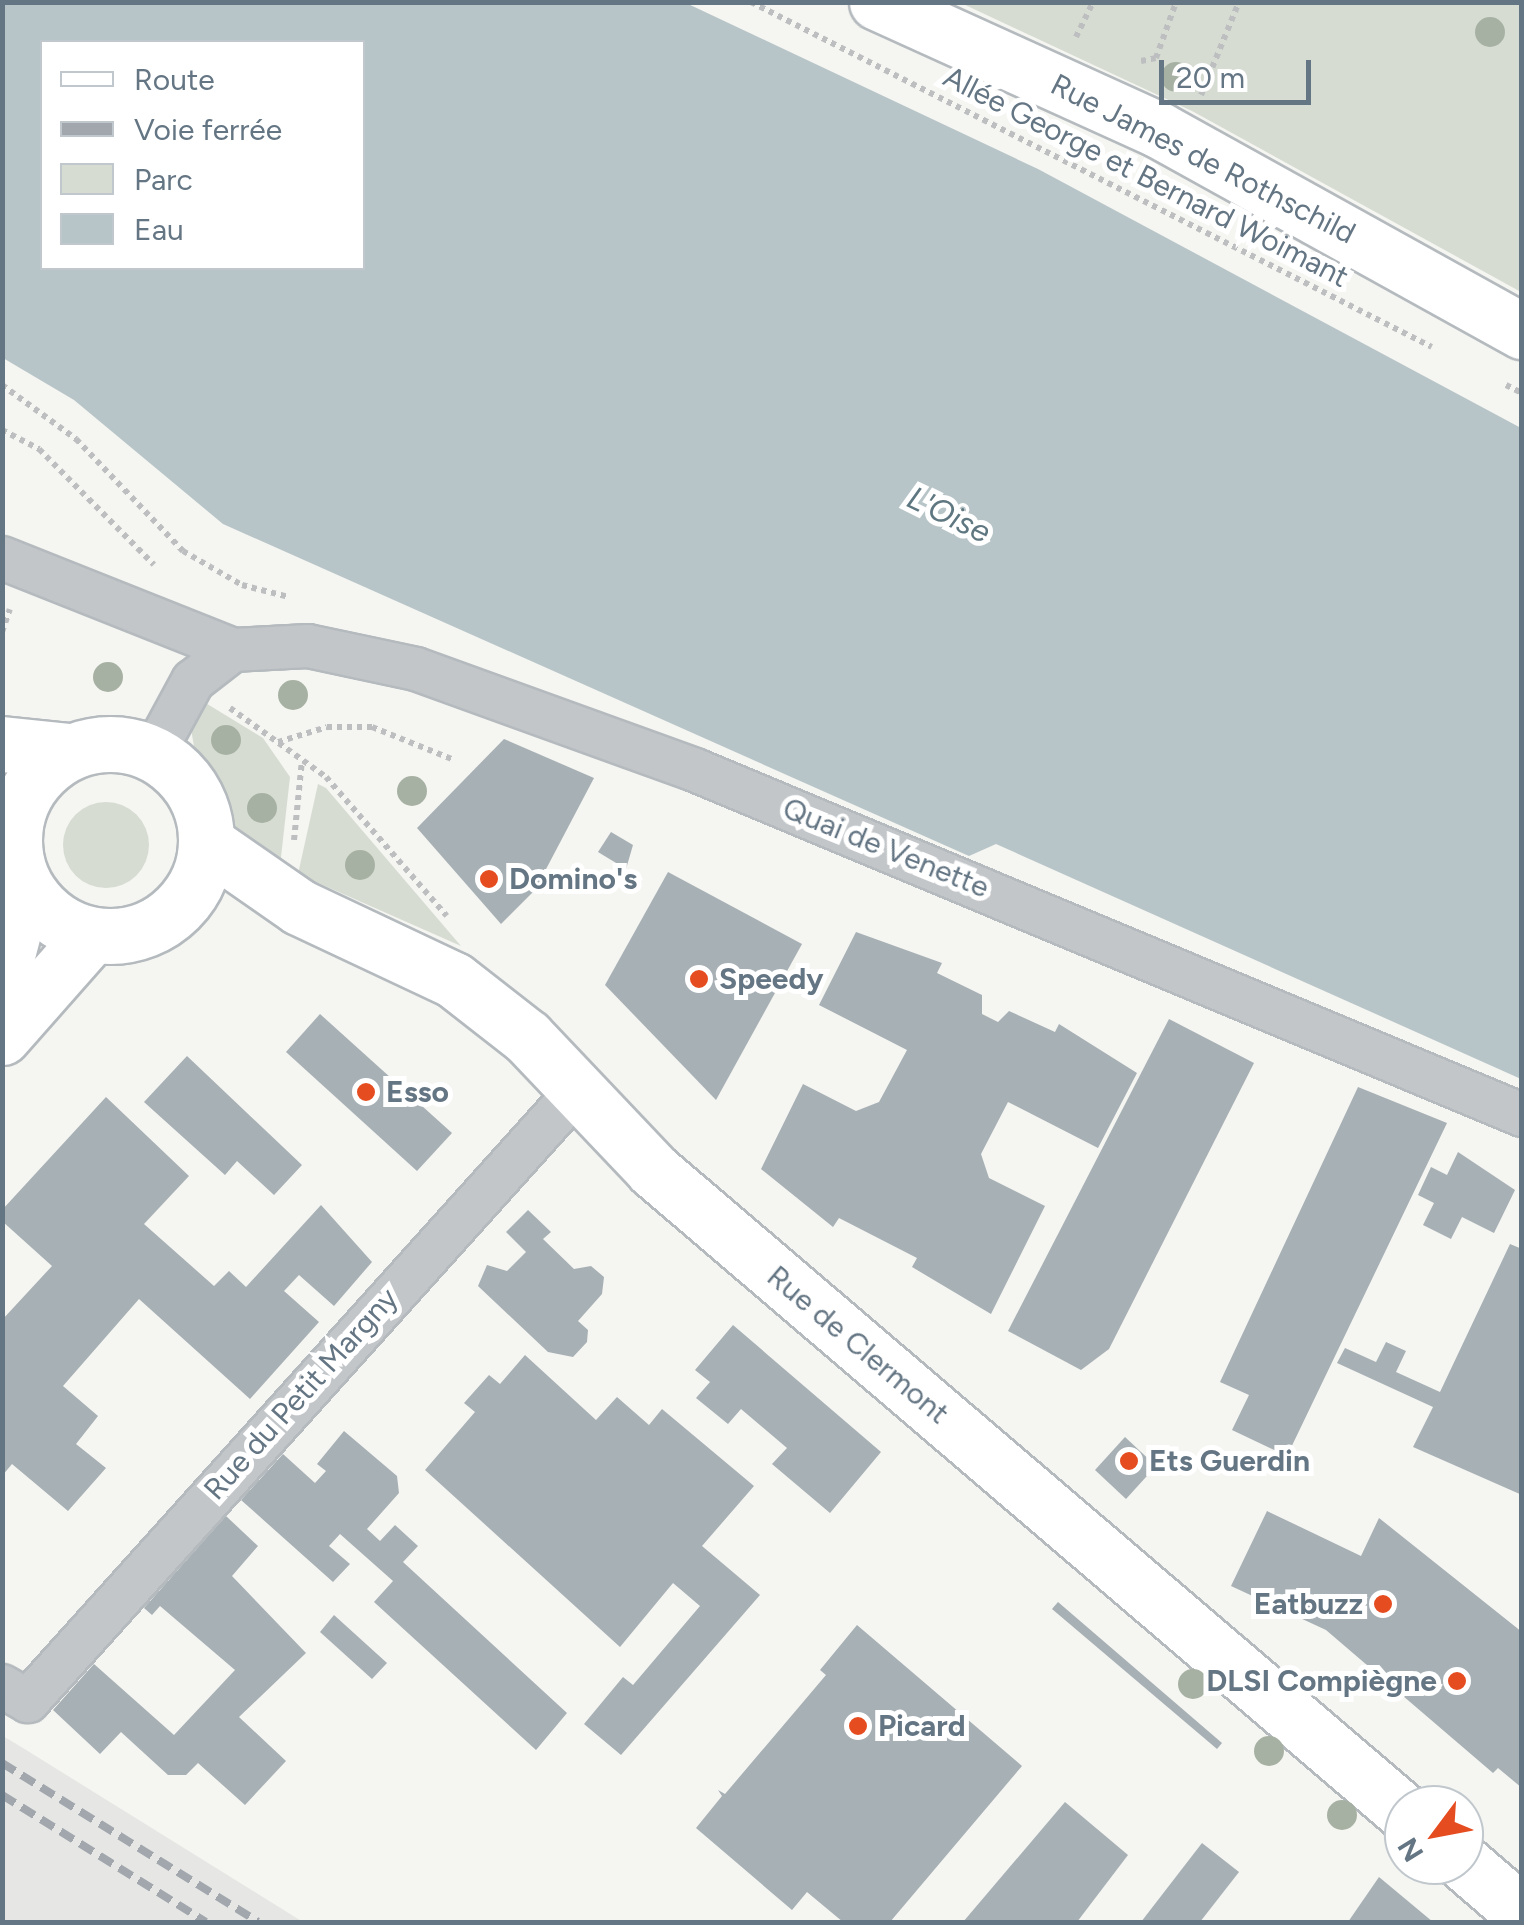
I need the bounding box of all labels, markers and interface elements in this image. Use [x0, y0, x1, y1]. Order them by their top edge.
legend [40, 40, 365, 270]
scale bar [1164, 40, 1316, 102]
street label: Allée George et Bernard Woimant [937, 59, 1355, 295]
text: 20 m [1176, 59, 1245, 96]
text: Route [134, 61, 215, 98]
street label: Rue James de Rothschild [1045, 66, 1361, 252]
text: Voie ferrée [134, 111, 282, 148]
text: Parc [134, 161, 193, 198]
text: Eau [134, 211, 184, 248]
water label: L'Oise [901, 478, 997, 552]
street label: Quai de Venette [778, 790, 994, 906]
place label: Domino's [509, 861, 637, 897]
marker: Domino's [478, 868, 500, 890]
place label: Speedy [719, 961, 824, 997]
marker: Speedy [688, 968, 710, 990]
place label: Esso [386, 1074, 449, 1110]
marker: Esso [355, 1081, 377, 1103]
street label: Rue de Clermont [760, 1258, 956, 1432]
street label: Rue du Petit Margny [197, 1281, 405, 1507]
place label: Ets Guerdin [1149, 1443, 1310, 1479]
marker: Ets Guerdin [1118, 1450, 1140, 1472]
place label: Eatbuzz [1254, 1586, 1363, 1622]
marker: Eatbuzz [1372, 1593, 1394, 1615]
place label: DLSI Compiègne [1206, 1663, 1437, 1699]
marker: DLSI Compiègne [1446, 1670, 1468, 1692]
place label: Picard [878, 1708, 966, 1744]
marker: Picard [847, 1715, 869, 1737]
north arrow [1384, 1785, 1484, 1885]
text: N [1390, 1832, 1430, 1868]

